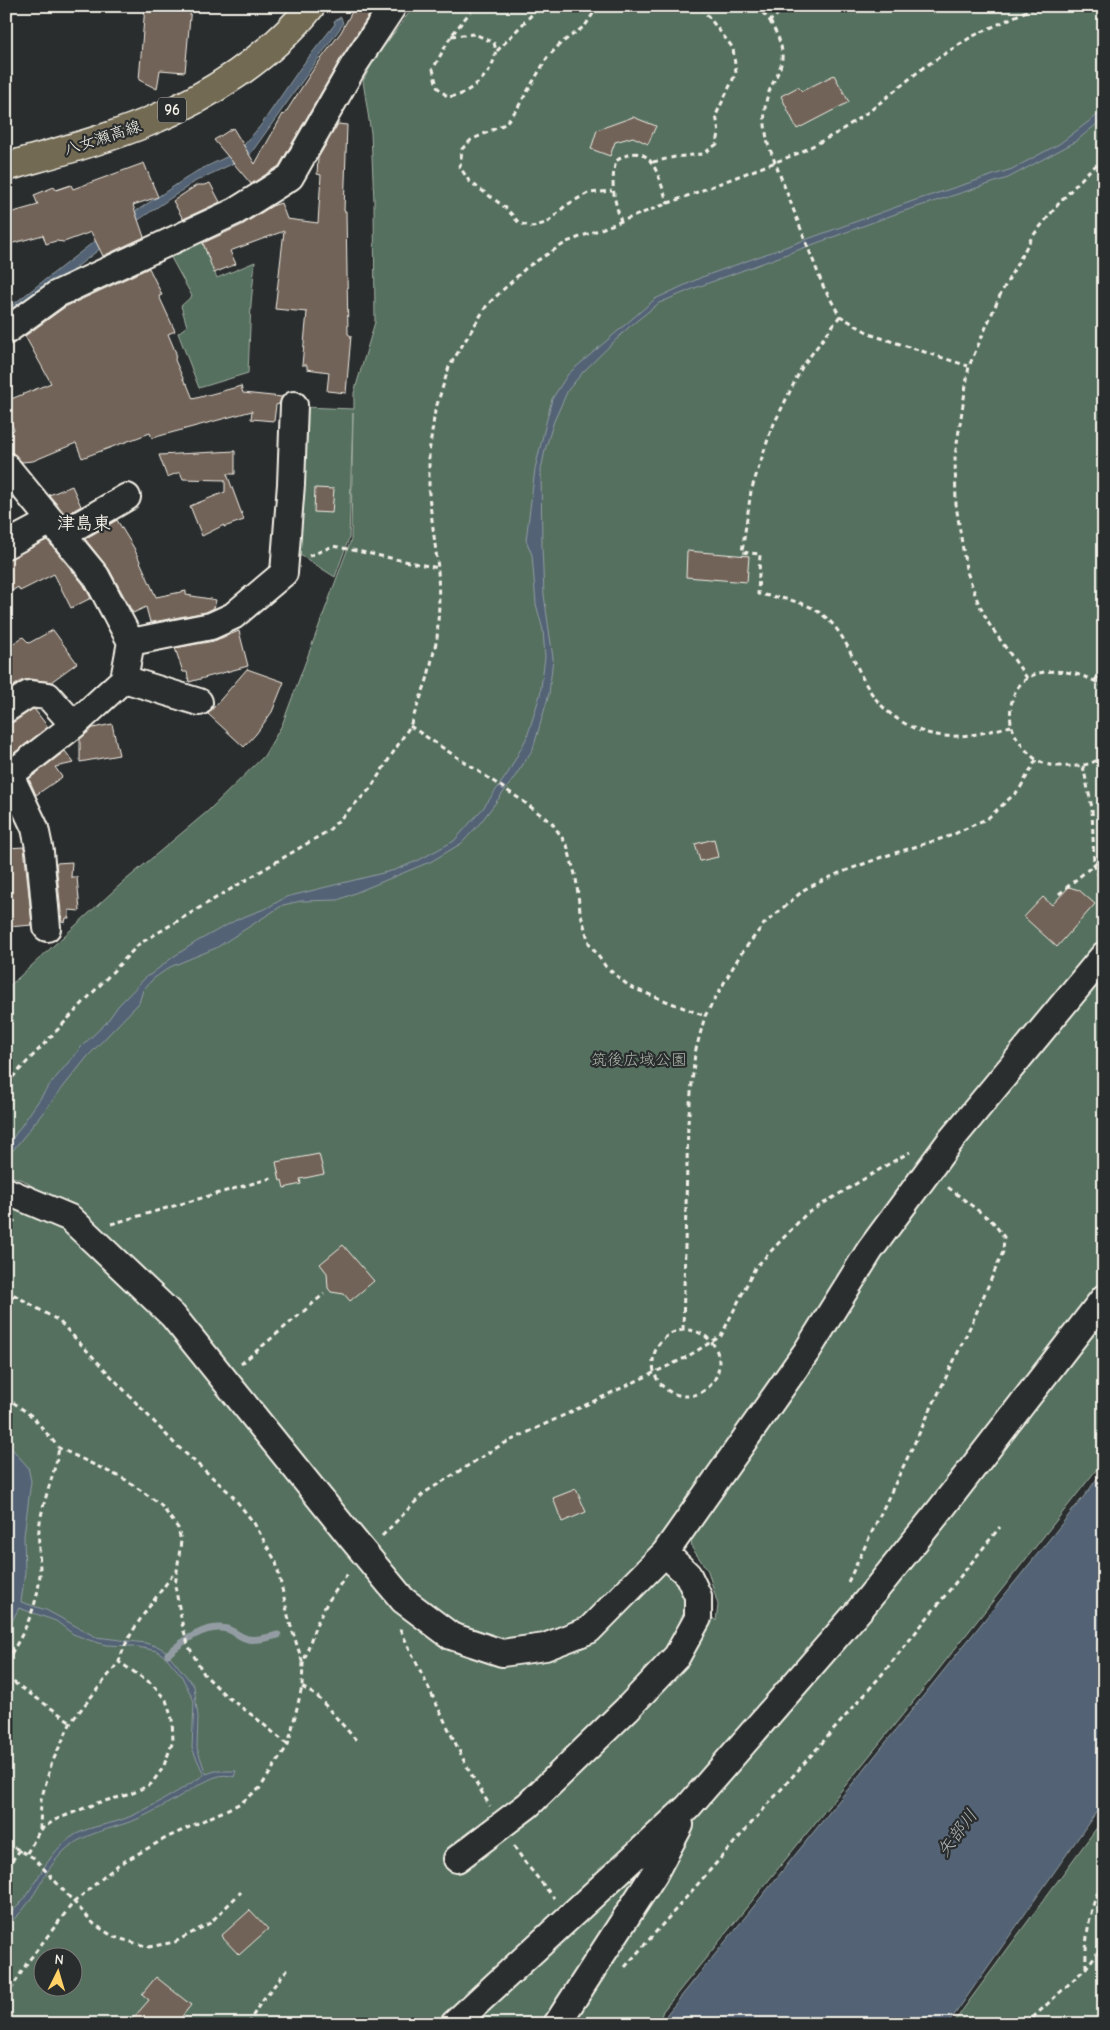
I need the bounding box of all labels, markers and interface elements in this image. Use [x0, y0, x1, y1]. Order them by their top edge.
road number: 96 [158, 98, 186, 122]
street label: 八女瀬高線 [61, 117, 143, 159]
district label: 津島東 [57, 513, 111, 534]
park label: 筑後広域公園 [591, 1051, 687, 1069]
water label: 矢部川 [933, 1805, 982, 1861]
north arrow [32, 1948, 82, 1998]
text: N [54, 1951, 64, 1968]

